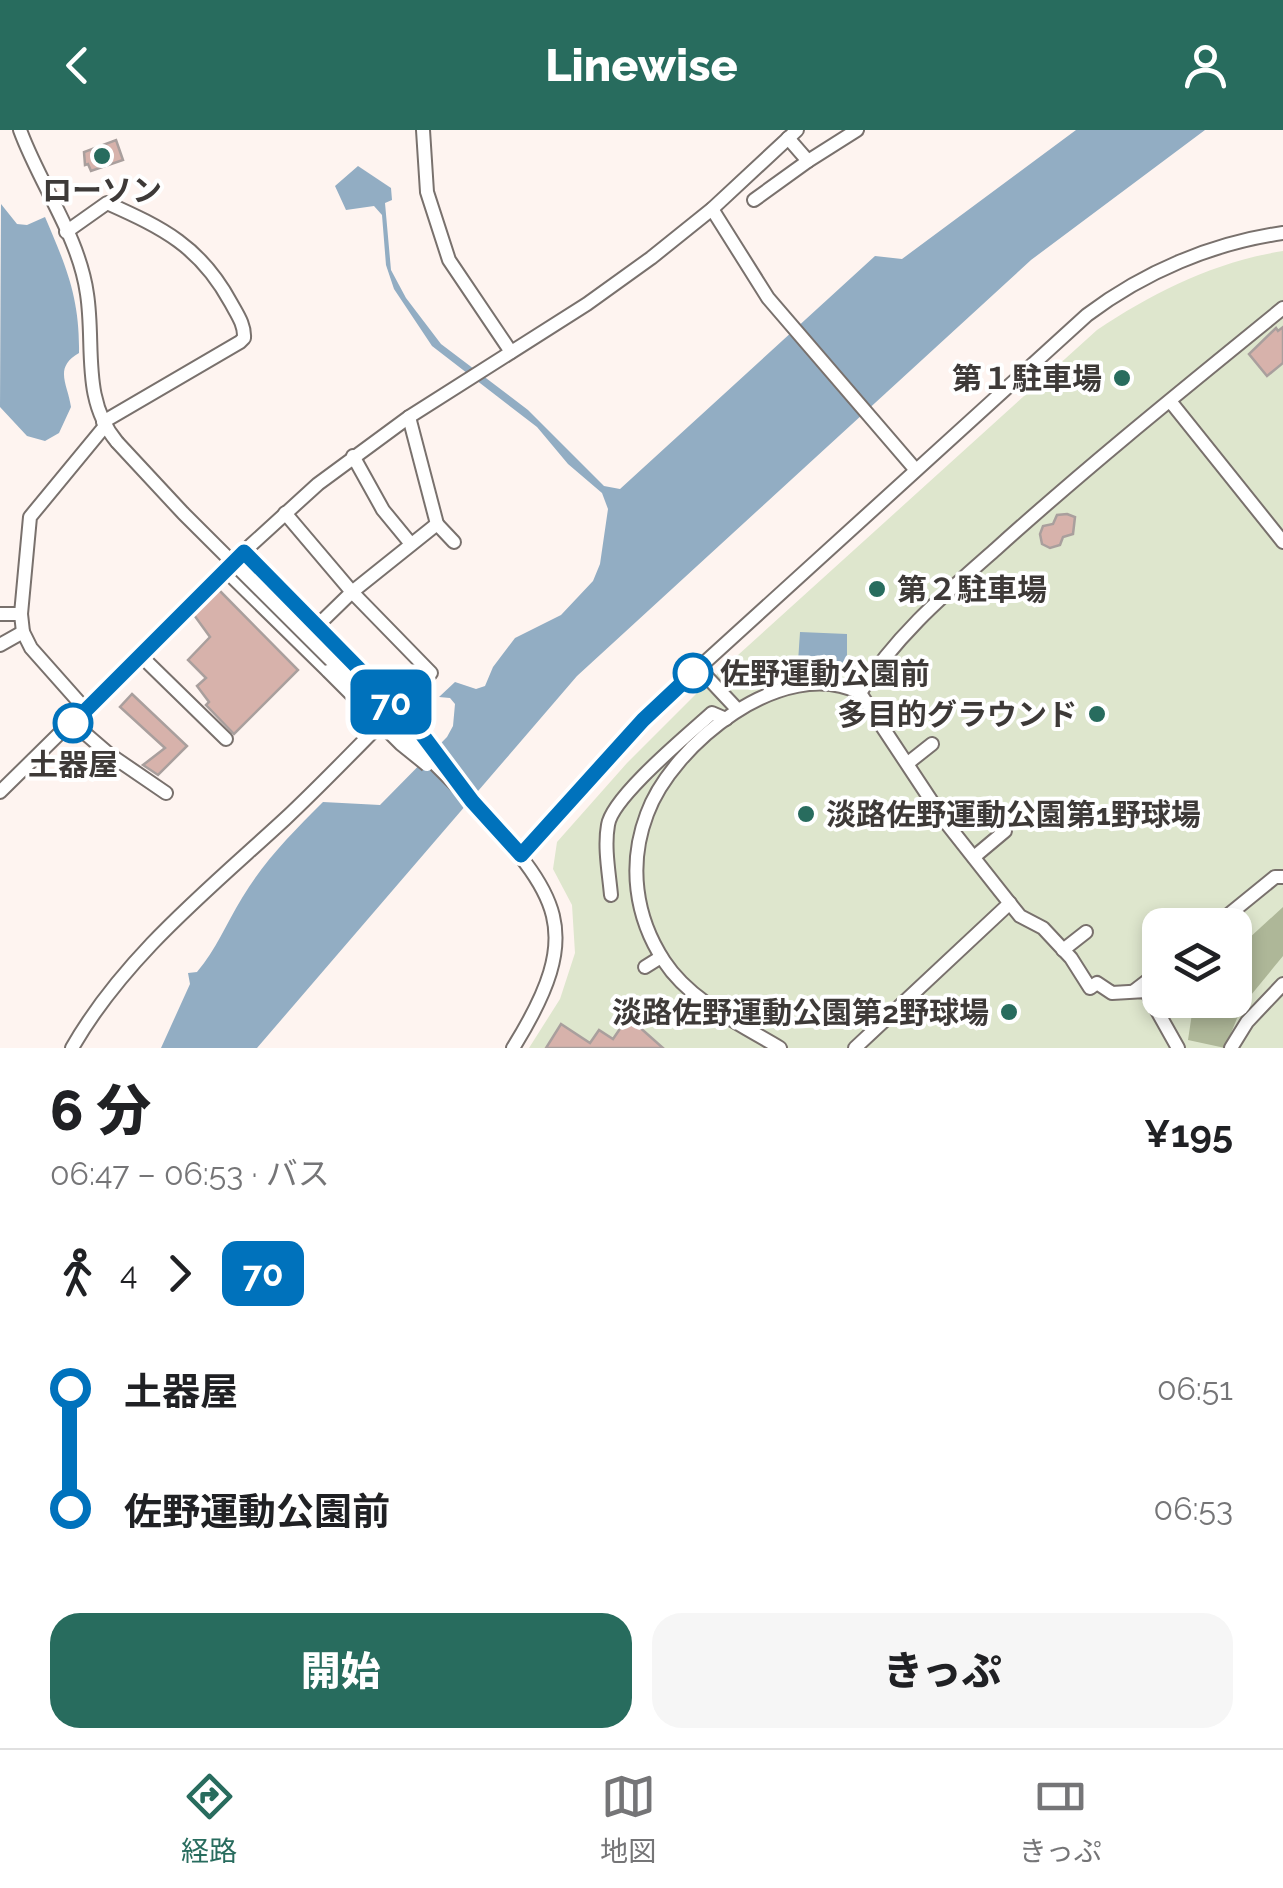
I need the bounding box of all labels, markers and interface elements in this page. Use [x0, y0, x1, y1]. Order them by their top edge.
icon: back [50, 38, 105, 93]
icon: person [1178, 38, 1233, 93]
text: Linewise [545, 39, 738, 92]
marker: ローソン [91, 145, 113, 167]
place label: ローソン [42, 173, 162, 208]
place label: 第１駐車場 [952, 361, 1102, 396]
marker: 第１駐車場 [1111, 367, 1133, 389]
place label: 第２駐車場 [897, 572, 1047, 607]
marker: 第２駐車場 [866, 578, 888, 600]
marker: 佐野運動公園前 [674, 654, 712, 692]
place label: 佐野運動公園前 [720, 656, 930, 691]
line badge: 70 [346, 670, 436, 734]
text: 70 [370, 682, 412, 723]
place label: 多目的グラウンド [837, 697, 1077, 732]
marker: 多目的グラウンド [1086, 703, 1108, 725]
marker: 土器屋 [54, 704, 92, 742]
place label: 土器屋 [28, 747, 118, 782]
place label: 淡路佐野運動公園第1野球場 [826, 797, 1201, 832]
marker: 淡路佐野運動公園第1野球場 [795, 803, 817, 825]
map controls [1142, 908, 1252, 1018]
button: layers [1142, 908, 1252, 1018]
place label: 淡路佐野運動公園第2野球場 [612, 995, 989, 1030]
marker: 淡路佐野運動公園第2野球場 [998, 1001, 1020, 1023]
text: 6 分 [50, 1078, 151, 1143]
text: ¥195 [1144, 1111, 1233, 1156]
text: 06:47 – 06:53 · バス [50, 1155, 330, 1192]
icon: walk [50, 1246, 105, 1301]
icon: forward [152, 1246, 207, 1301]
text: 70 [242, 1253, 284, 1294]
text: 4 [120, 1255, 137, 1292]
text: 土器屋 [124, 1369, 238, 1414]
text: 06:51 [1157, 1370, 1233, 1407]
text: 佐野運動公園前 [124, 1489, 390, 1534]
text: 06:53 [1154, 1490, 1233, 1527]
button: 開始 [50, 1613, 632, 1728]
button: きっぷ [652, 1613, 1233, 1728]
tab: 経路 [181, 1769, 237, 1869]
tab: 地図 [600, 1769, 656, 1869]
tab: きっぷ [1019, 1769, 1102, 1869]

